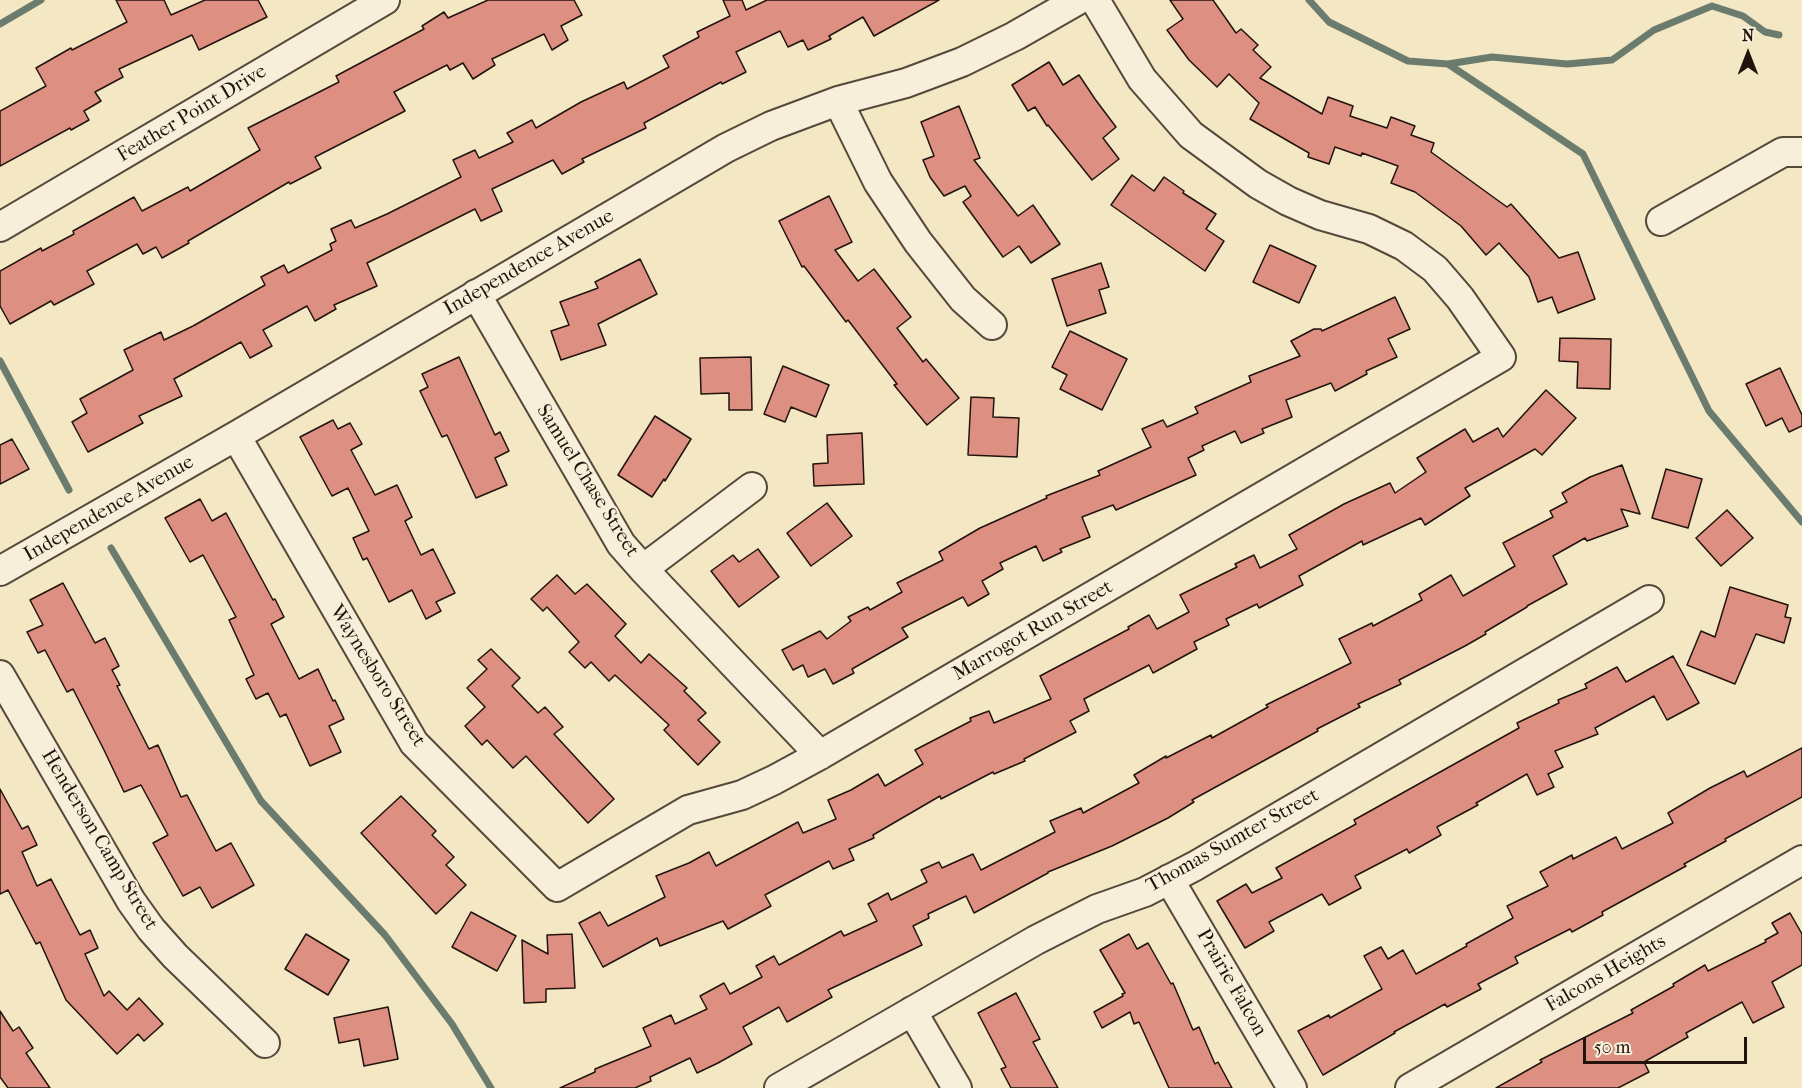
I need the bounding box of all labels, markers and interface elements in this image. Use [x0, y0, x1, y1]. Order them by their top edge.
north arrow [1718, 24, 1778, 84]
text: N [1742, 26, 1754, 45]
street label: Feather Point Drive [113, 60, 271, 168]
street label: Independence Avenue [440, 205, 618, 321]
street label: Samuel Chase Street [530, 400, 644, 562]
street label: Independence Avenue [20, 451, 198, 567]
street label: Marrogot Run Street [949, 575, 1117, 687]
street label: Waynesboro Street [324, 601, 430, 751]
street label: Henderson Camp Street [35, 745, 163, 935]
street label: Thomas Sumter Street [1143, 784, 1323, 898]
street label: Prairie Falcon [1191, 925, 1271, 1041]
street label: Falcons Heights [1542, 930, 1670, 1018]
scale bar [1586, 1025, 1750, 1063]
text: 50 m [1594, 1037, 1630, 1058]

